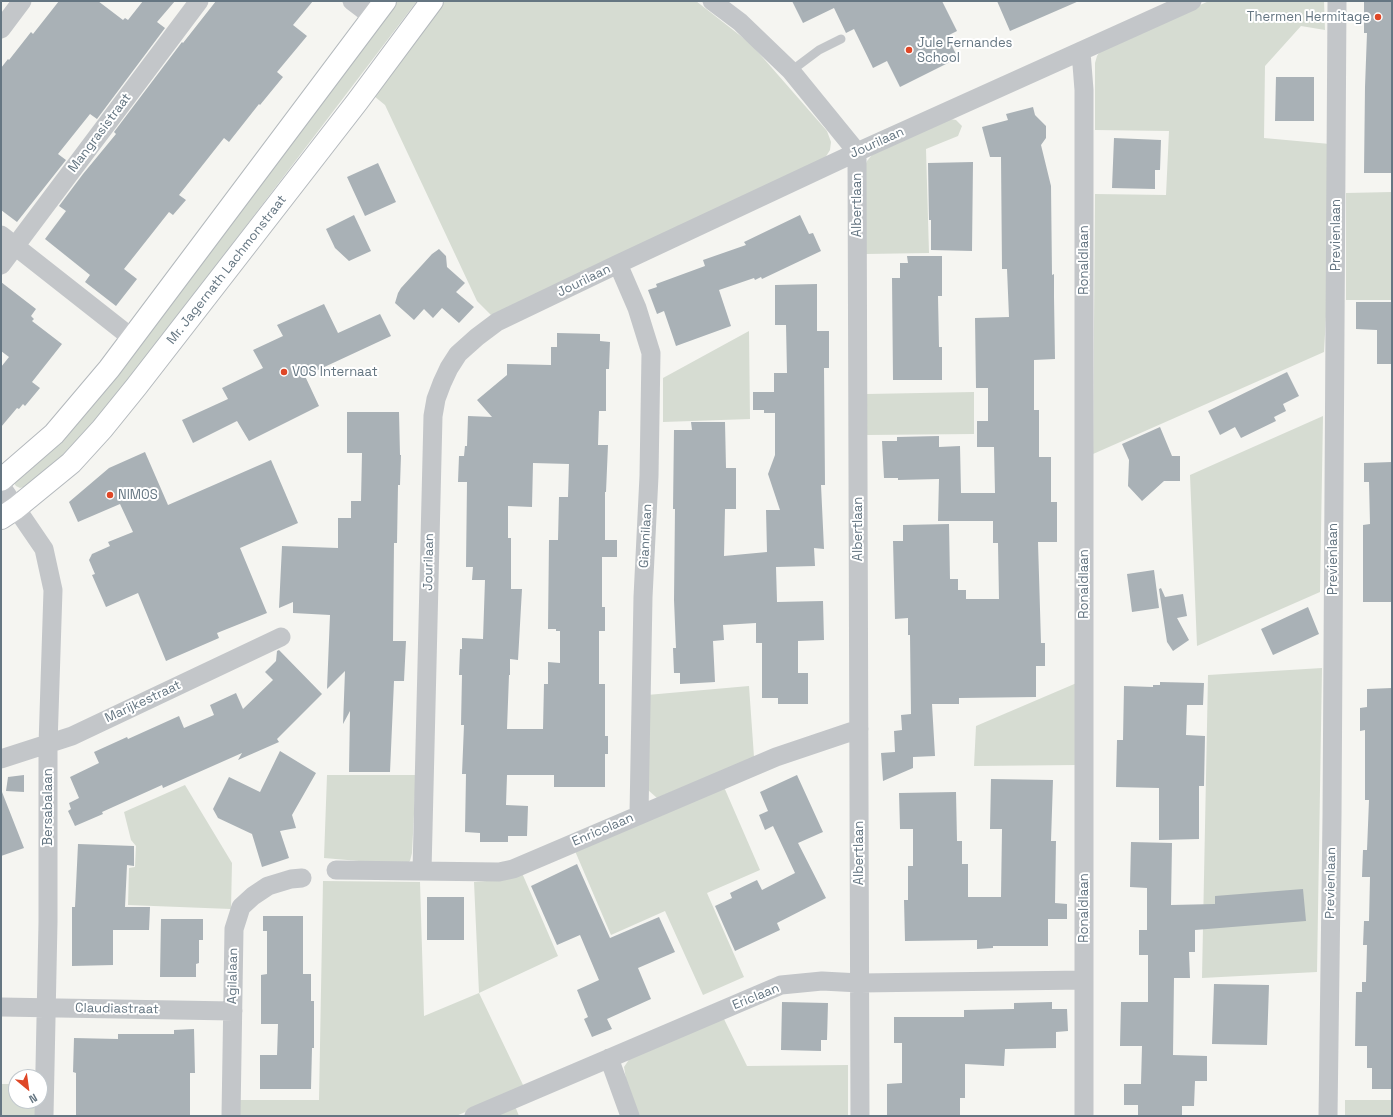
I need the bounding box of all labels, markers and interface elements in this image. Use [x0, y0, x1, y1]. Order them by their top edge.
place label: Thermen Hermitage [1247, 9, 1370, 25]
marker: Thermen Hermitage [1373, 12, 1383, 22]
place label: Jule Fernandes School [917, 35, 1012, 66]
marker: Jule Fernandes School [904, 45, 914, 55]
street label: Mangrasistraat [65, 90, 135, 176]
street label: Jourilaan [848, 124, 906, 162]
street label: Albertlaan [849, 173, 865, 237]
street label: Mr. Jagernath Lachmonstraat [164, 192, 290, 348]
street label: Previenlaan [1328, 199, 1344, 271]
street label: Ronaldlaan [1076, 225, 1092, 295]
street label: Jourilaan [555, 261, 613, 301]
place label: VOS Internaat [292, 364, 378, 380]
marker: VOS Internaat [279, 367, 289, 377]
place label: NIMOS [118, 487, 158, 503]
marker: NIMOS [105, 490, 115, 500]
street label: Albertlaan [850, 497, 866, 561]
street label: Giannilaan [637, 503, 655, 569]
street label: Previenlaan [1325, 523, 1341, 595]
street label: Jourilaan [421, 533, 437, 591]
street label: Ronaldlaan [1076, 549, 1092, 619]
street label: Marijkestraat [102, 678, 184, 726]
street label: Bersabalaan [40, 768, 56, 846]
street label: Enricolaan [570, 810, 636, 850]
street label: Albertlaan [851, 821, 867, 885]
street label: Previenlaan [1323, 847, 1339, 919]
street label: Ronaldlaan [1076, 873, 1092, 943]
street label: Agilalaan [225, 948, 241, 1004]
street label: Ericlaan [730, 981, 782, 1013]
street label: Claudiastraat [75, 1000, 159, 1018]
north arrow [8, 1069, 48, 1109]
text: N [27, 1091, 40, 1107]

